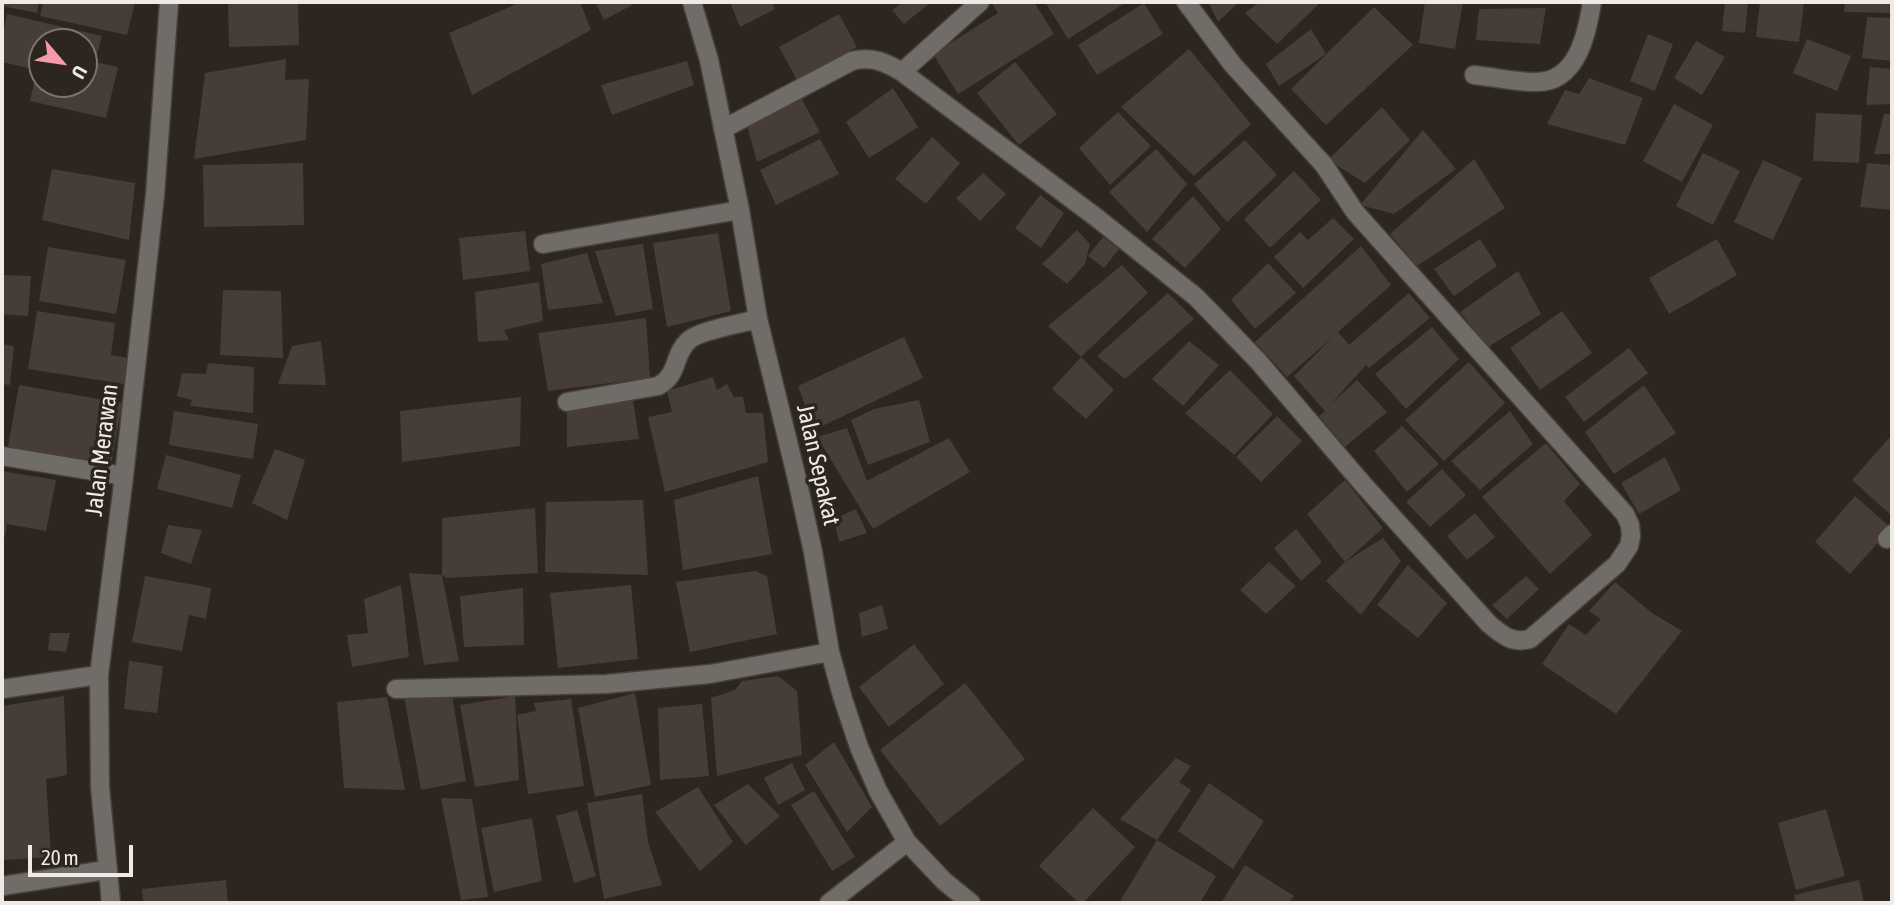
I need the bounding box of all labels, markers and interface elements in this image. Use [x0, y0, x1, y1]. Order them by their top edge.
north arrow [28, 28, 98, 98]
text: U [67, 62, 92, 82]
street label: Jalan Merawan [80, 382, 124, 518]
street label: Jalan Sepakat [790, 402, 846, 528]
scale bar [32, 832, 136, 876]
text: 20 m [41, 845, 79, 869]

